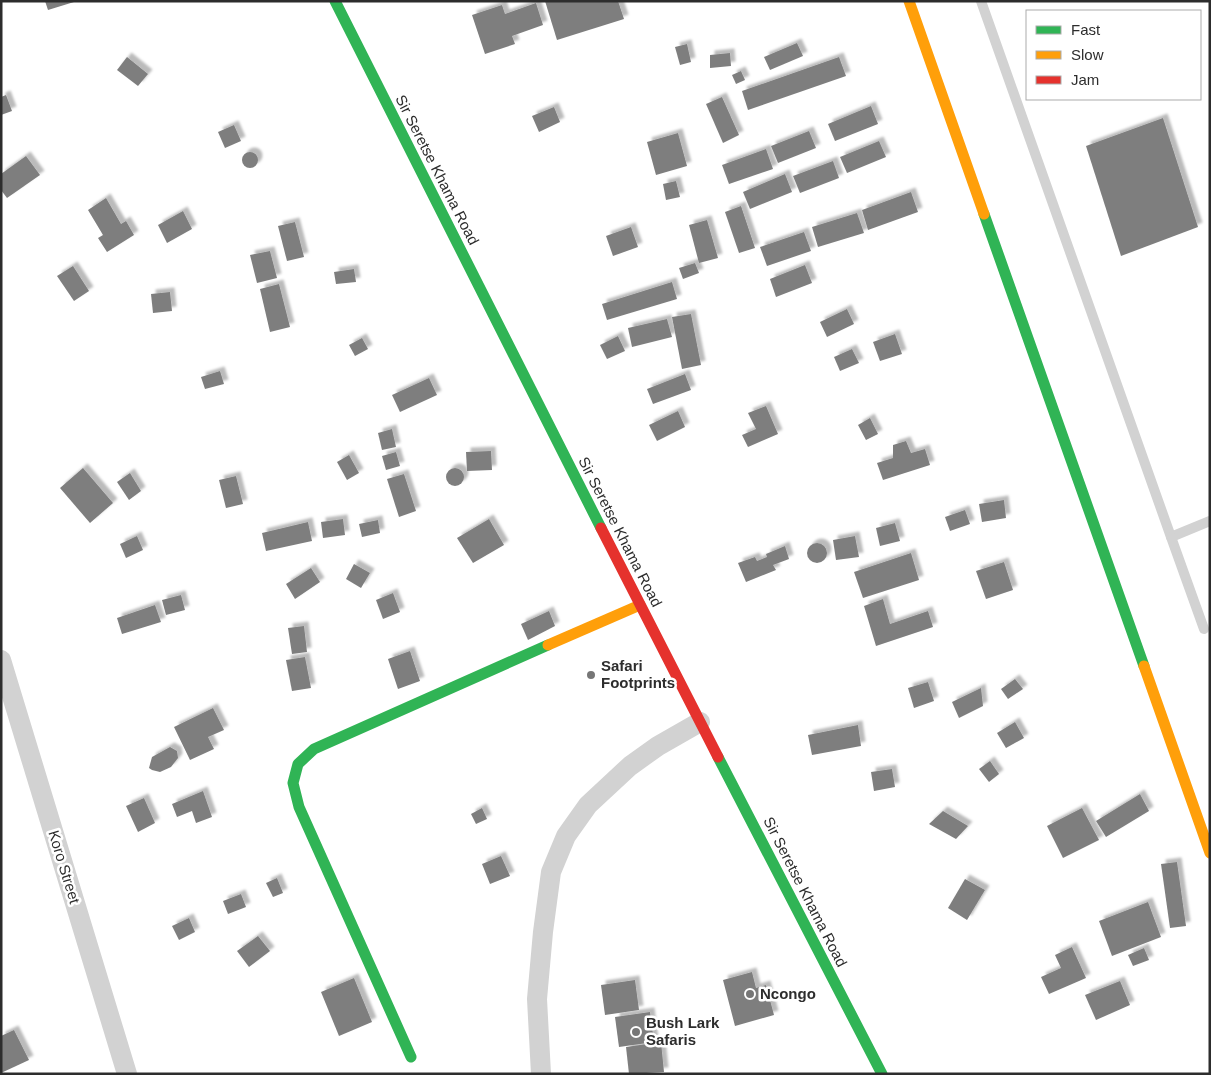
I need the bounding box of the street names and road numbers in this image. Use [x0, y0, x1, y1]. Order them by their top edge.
street label: Sir Seretse Khama Road [392, 92, 483, 248]
street label: Sir Seretse Khama Road [575, 454, 666, 610]
street label: Sir Seretse Khama Road [760, 814, 851, 970]
street label: Koro Street [45, 828, 84, 906]

